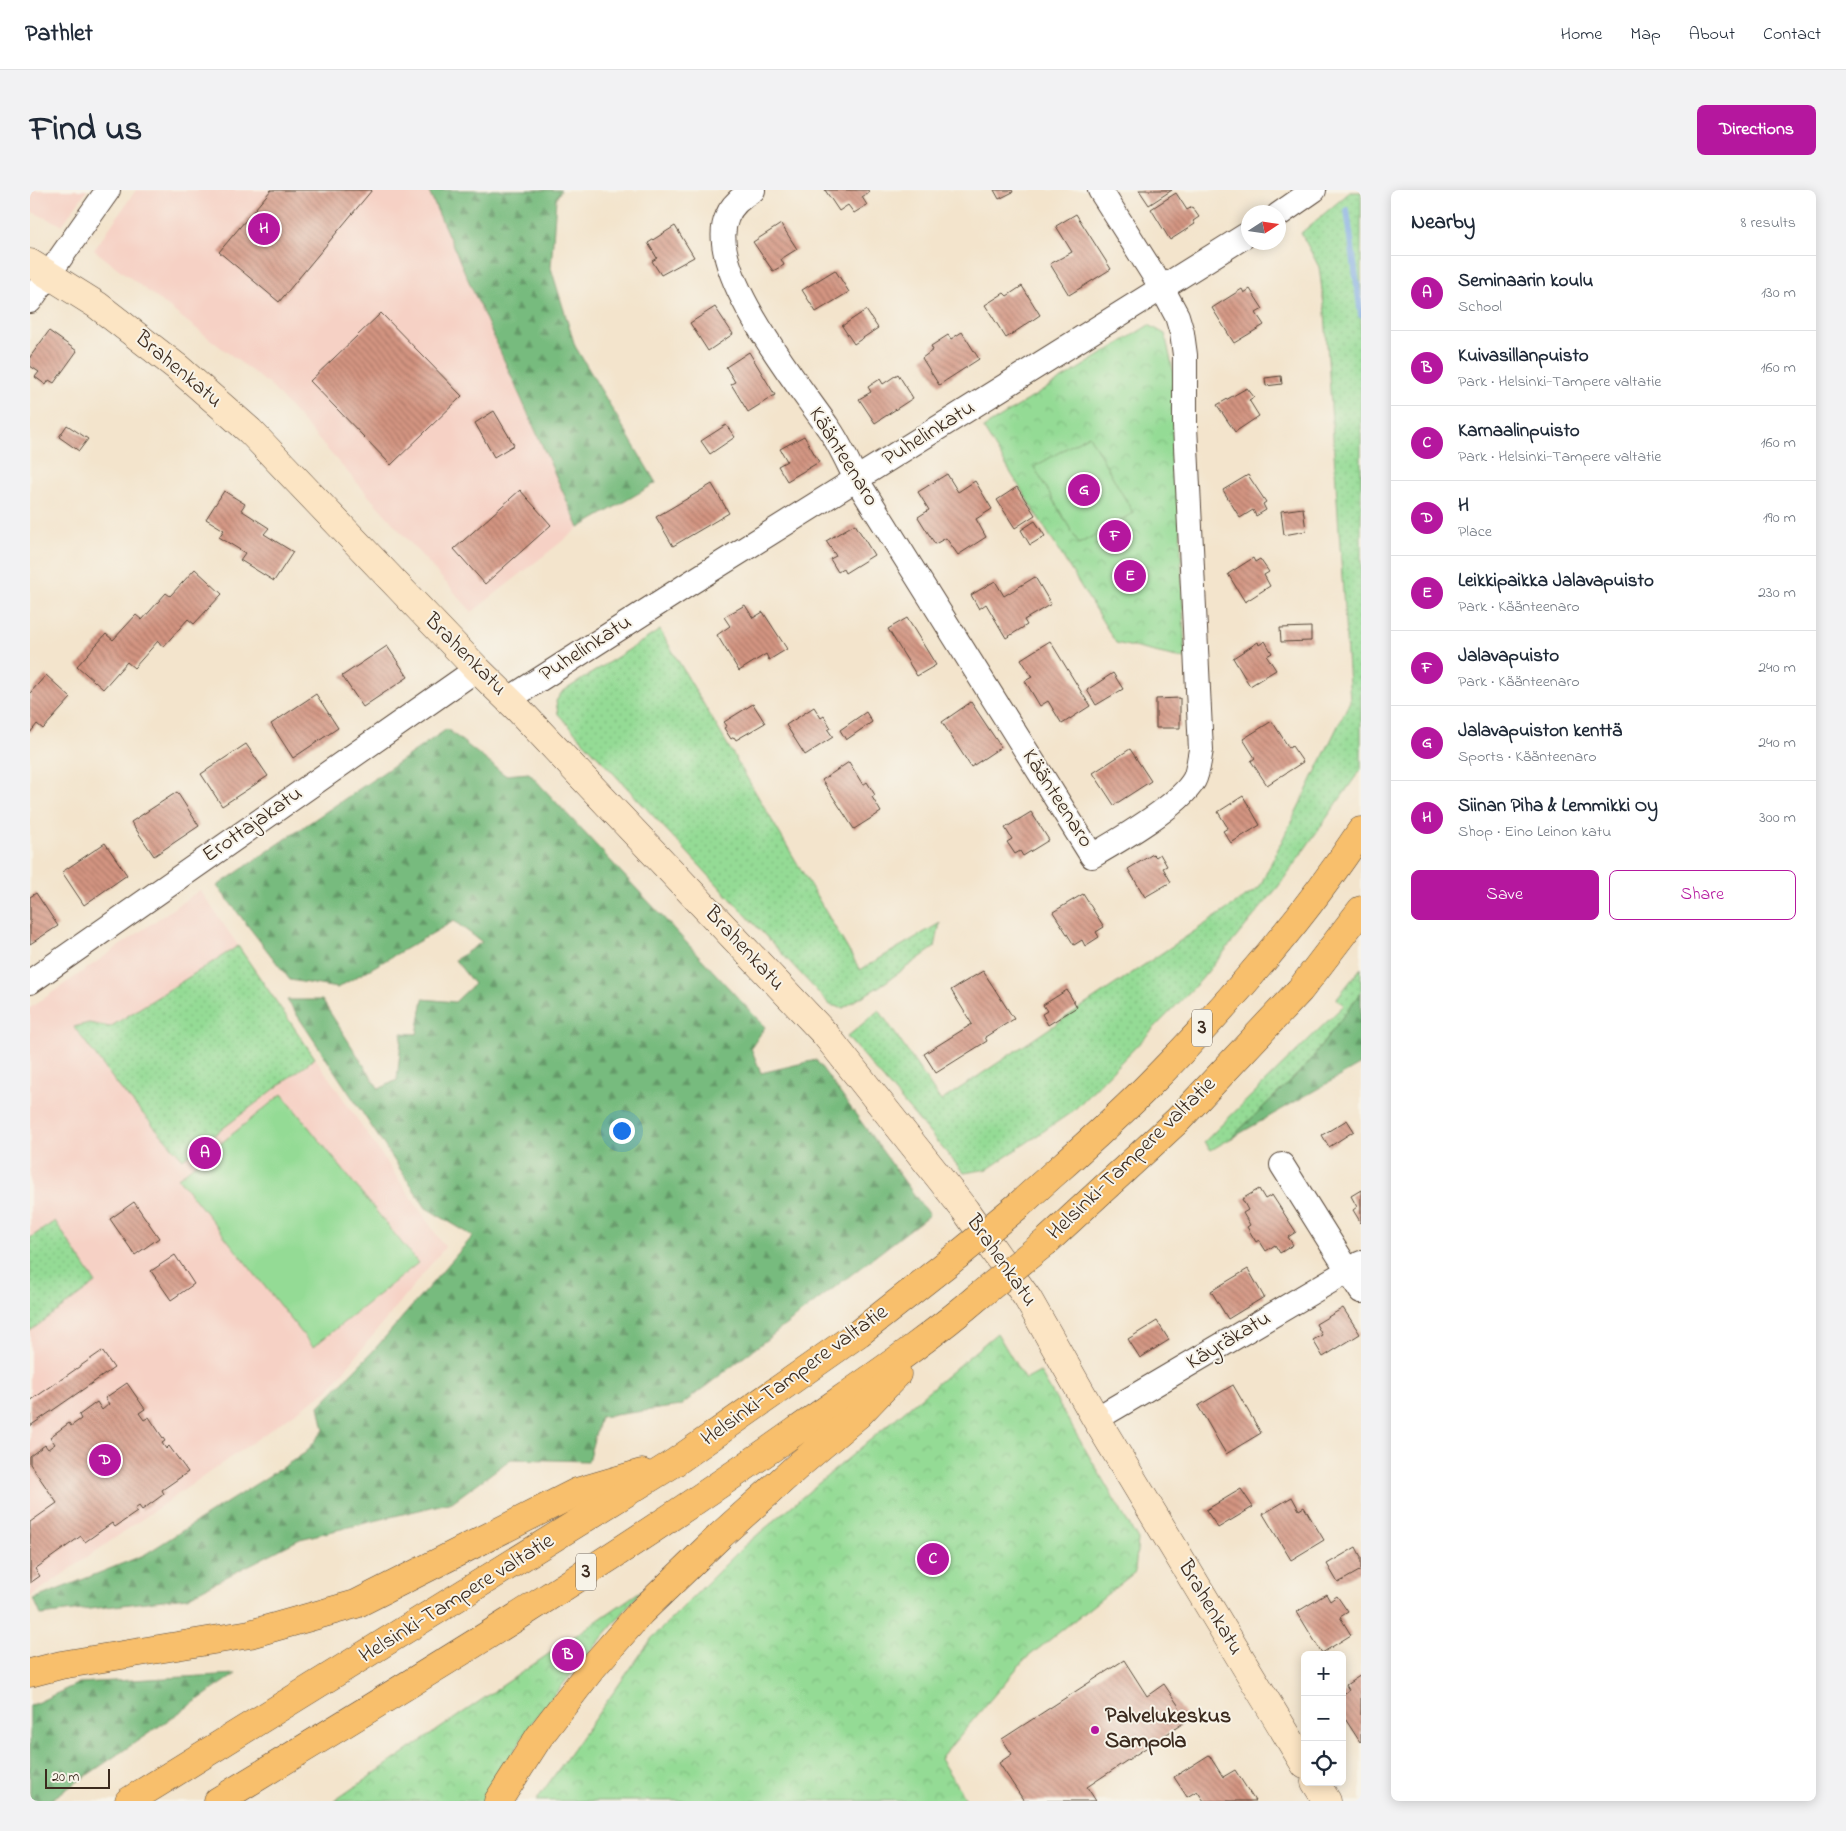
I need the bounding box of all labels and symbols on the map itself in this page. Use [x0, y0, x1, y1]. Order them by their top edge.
north arrow [1241, 205, 1286, 250]
pin: H [248, 210, 280, 248]
street label: Brahenkatu [126, 323, 229, 416]
street label: Puhelinkatu [876, 393, 982, 475]
street label: Käänteenaro [800, 401, 886, 513]
pin: G [1068, 471, 1100, 509]
pin: F [1099, 517, 1131, 555]
pin: E [1114, 557, 1146, 595]
street label: Brahenkatu [415, 605, 514, 704]
street label: Puhelinkatu [534, 607, 638, 691]
street label: Käänteenaro [1013, 743, 1101, 855]
street label: Erottajakatu [196, 779, 310, 871]
street label: Brahenkatu [695, 899, 792, 999]
road number: 3 [1192, 1010, 1212, 1046]
street label: Helsinki-Tampere valtatie [1040, 1069, 1224, 1248]
your location [609, 1118, 635, 1144]
pin: A [189, 1134, 221, 1172]
street label: Brahenkatu [957, 1208, 1045, 1314]
street label: Helsinki-Tampere valtatie [695, 1297, 895, 1455]
street label: Käyräkatu [1181, 1303, 1278, 1380]
pin: D [89, 1441, 121, 1479]
street label: Helsinki-Tampere valtatie [353, 1526, 561, 1672]
pin: C [917, 1540, 949, 1578]
street label: Brahenkatu [1168, 1553, 1251, 1662]
road number: 3 [576, 1554, 596, 1590]
pin: B [552, 1636, 584, 1674]
place label: Palvelukeskus Sampola [1105, 1701, 1231, 1758]
marker: Palvelukeskus Sampola [1089, 1724, 1101, 1736]
scale bar [45, 1766, 110, 1789]

